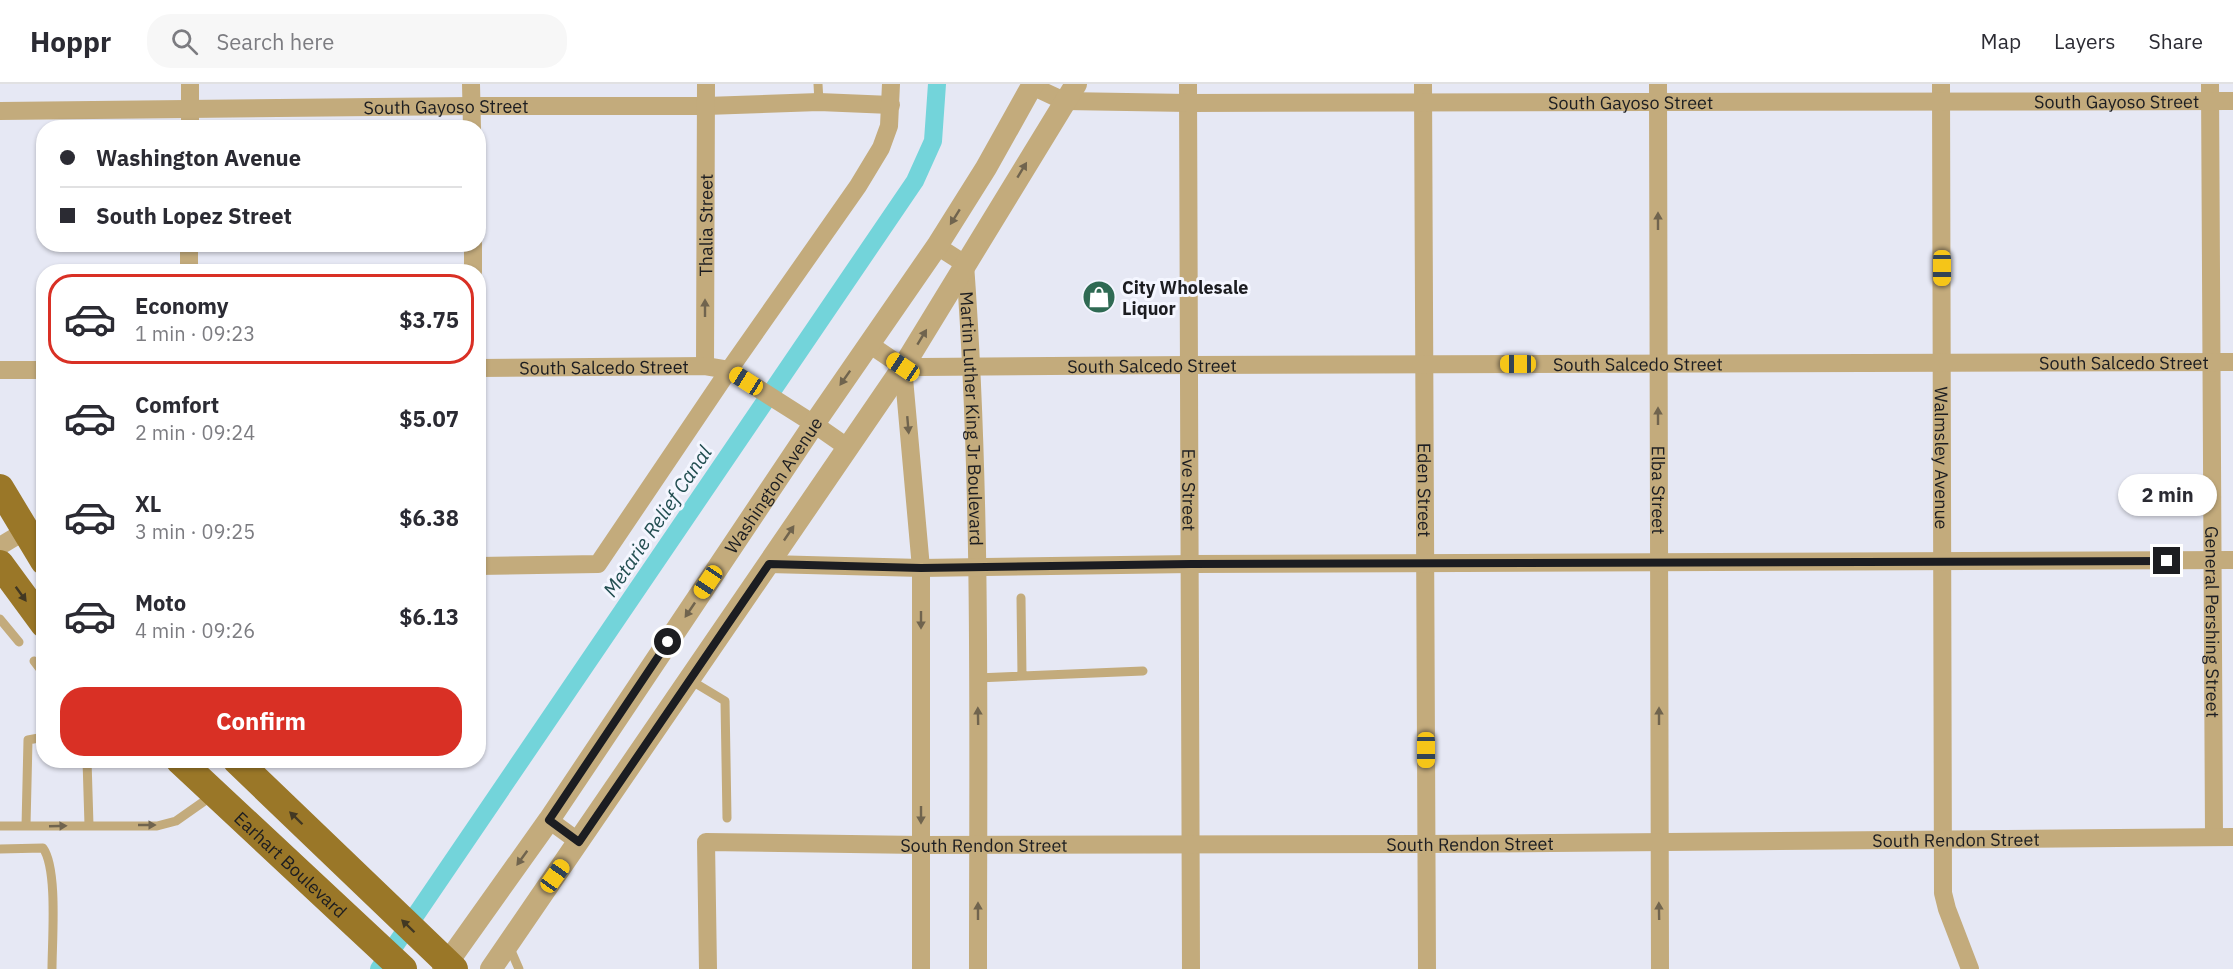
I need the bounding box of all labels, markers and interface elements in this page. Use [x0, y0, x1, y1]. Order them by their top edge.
search box [147, 14, 567, 68]
text: Hoppr [30, 23, 111, 60]
icon: search [168, 25, 201, 58]
text: Search here [216, 27, 334, 56]
text: Map [1981, 27, 2021, 55]
text: Layers [2054, 27, 2116, 55]
text: Share [2149, 27, 2203, 55]
street label: South Gayoso Street [1548, 90, 1713, 114]
street label: South Gayoso Street [2034, 90, 2199, 113]
street label: South Gayoso Street [363, 94, 529, 119]
text: Washington Avenue [96, 143, 301, 172]
one-way arrow [1017, 162, 1028, 178]
street label: Thalia Street [694, 174, 717, 276]
text: South Lopez Street [96, 201, 292, 230]
one-way arrow [950, 209, 961, 225]
one-way arrow [1653, 211, 1663, 230]
car [1933, 250, 1951, 286]
place label: City Wholesale Liquor [1122, 276, 1248, 320]
shop icon: City Wholesale Liquor [1081, 279, 1117, 315]
text: Economy [135, 291, 229, 320]
street label: Martin Luther King Jr Boulevard [955, 291, 988, 546]
icon: car [63, 292, 117, 346]
one-way arrow [700, 298, 710, 317]
text: $3.75 [399, 305, 459, 334]
text: 1 min · 09:23 [135, 320, 255, 347]
one-way arrow [916, 329, 927, 345]
car [883, 349, 923, 385]
street label: South Salcedo Street [2039, 351, 2209, 374]
street label: South Salcedo Street [1553, 352, 1723, 375]
street label: South Salcedo Street [1067, 353, 1237, 377]
street label: South Salcedo Street [519, 355, 689, 379]
car [1500, 355, 1536, 373]
car [726, 364, 766, 398]
one-way arrow [839, 370, 851, 386]
street label: Walmsley Avenue [1930, 386, 1954, 530]
text: Comfort [135, 390, 219, 419]
icon: car [63, 391, 117, 445]
text: $5.07 [399, 404, 459, 433]
one-way arrow [1653, 406, 1663, 425]
street label: Washington Avenue [719, 412, 827, 558]
one-way arrow [903, 416, 913, 435]
text: 2 min · 09:24 [135, 419, 255, 446]
water label: Metarie Relief Canal [596, 440, 718, 602]
street label: Eden Street [1413, 443, 1437, 537]
street label: Elba Street [1647, 445, 1671, 535]
street label: Eve Street [1178, 449, 1201, 531]
callout: 2 min [2118, 474, 2216, 516]
text: 2 min [2141, 481, 2194, 508]
text: XL [135, 489, 161, 518]
icon: car [63, 490, 117, 544]
text: $6.38 [399, 503, 459, 532]
text: 3 min · 09:25 [135, 518, 255, 545]
one-way arrow [783, 525, 794, 541]
street label: General Pershing Street [2201, 526, 2225, 718]
route end [2153, 547, 2180, 574]
car [690, 562, 726, 602]
one-way arrow [15, 586, 27, 602]
text: Moto [135, 588, 186, 617]
icon: car [63, 589, 117, 643]
text: $6.13 [399, 602, 459, 631]
one-way arrow [684, 602, 695, 618]
one-way arrow [916, 610, 926, 629]
text: 4 min · 09:26 [135, 617, 255, 644]
route start [654, 628, 681, 655]
button: Confirm [60, 687, 462, 756]
one-way arrow [973, 706, 983, 725]
one-way arrow [1654, 706, 1664, 725]
car [1417, 732, 1435, 768]
one-way arrow [916, 805, 926, 824]
street label: Earhart Boulevard [230, 806, 352, 923]
one-way arrow [289, 811, 303, 825]
one-way arrow [138, 820, 157, 830]
one-way arrow [48, 821, 67, 830]
street label: South Rendon Street [1872, 827, 2040, 852]
street label: South Rendon Street [1386, 831, 1554, 856]
street label: South Rendon Street [900, 833, 1068, 857]
one-way arrow [516, 850, 528, 866]
car [537, 856, 573, 896]
one-way arrow [973, 901, 983, 920]
one-way arrow [1655, 901, 1664, 920]
one-way arrow [401, 919, 416, 933]

